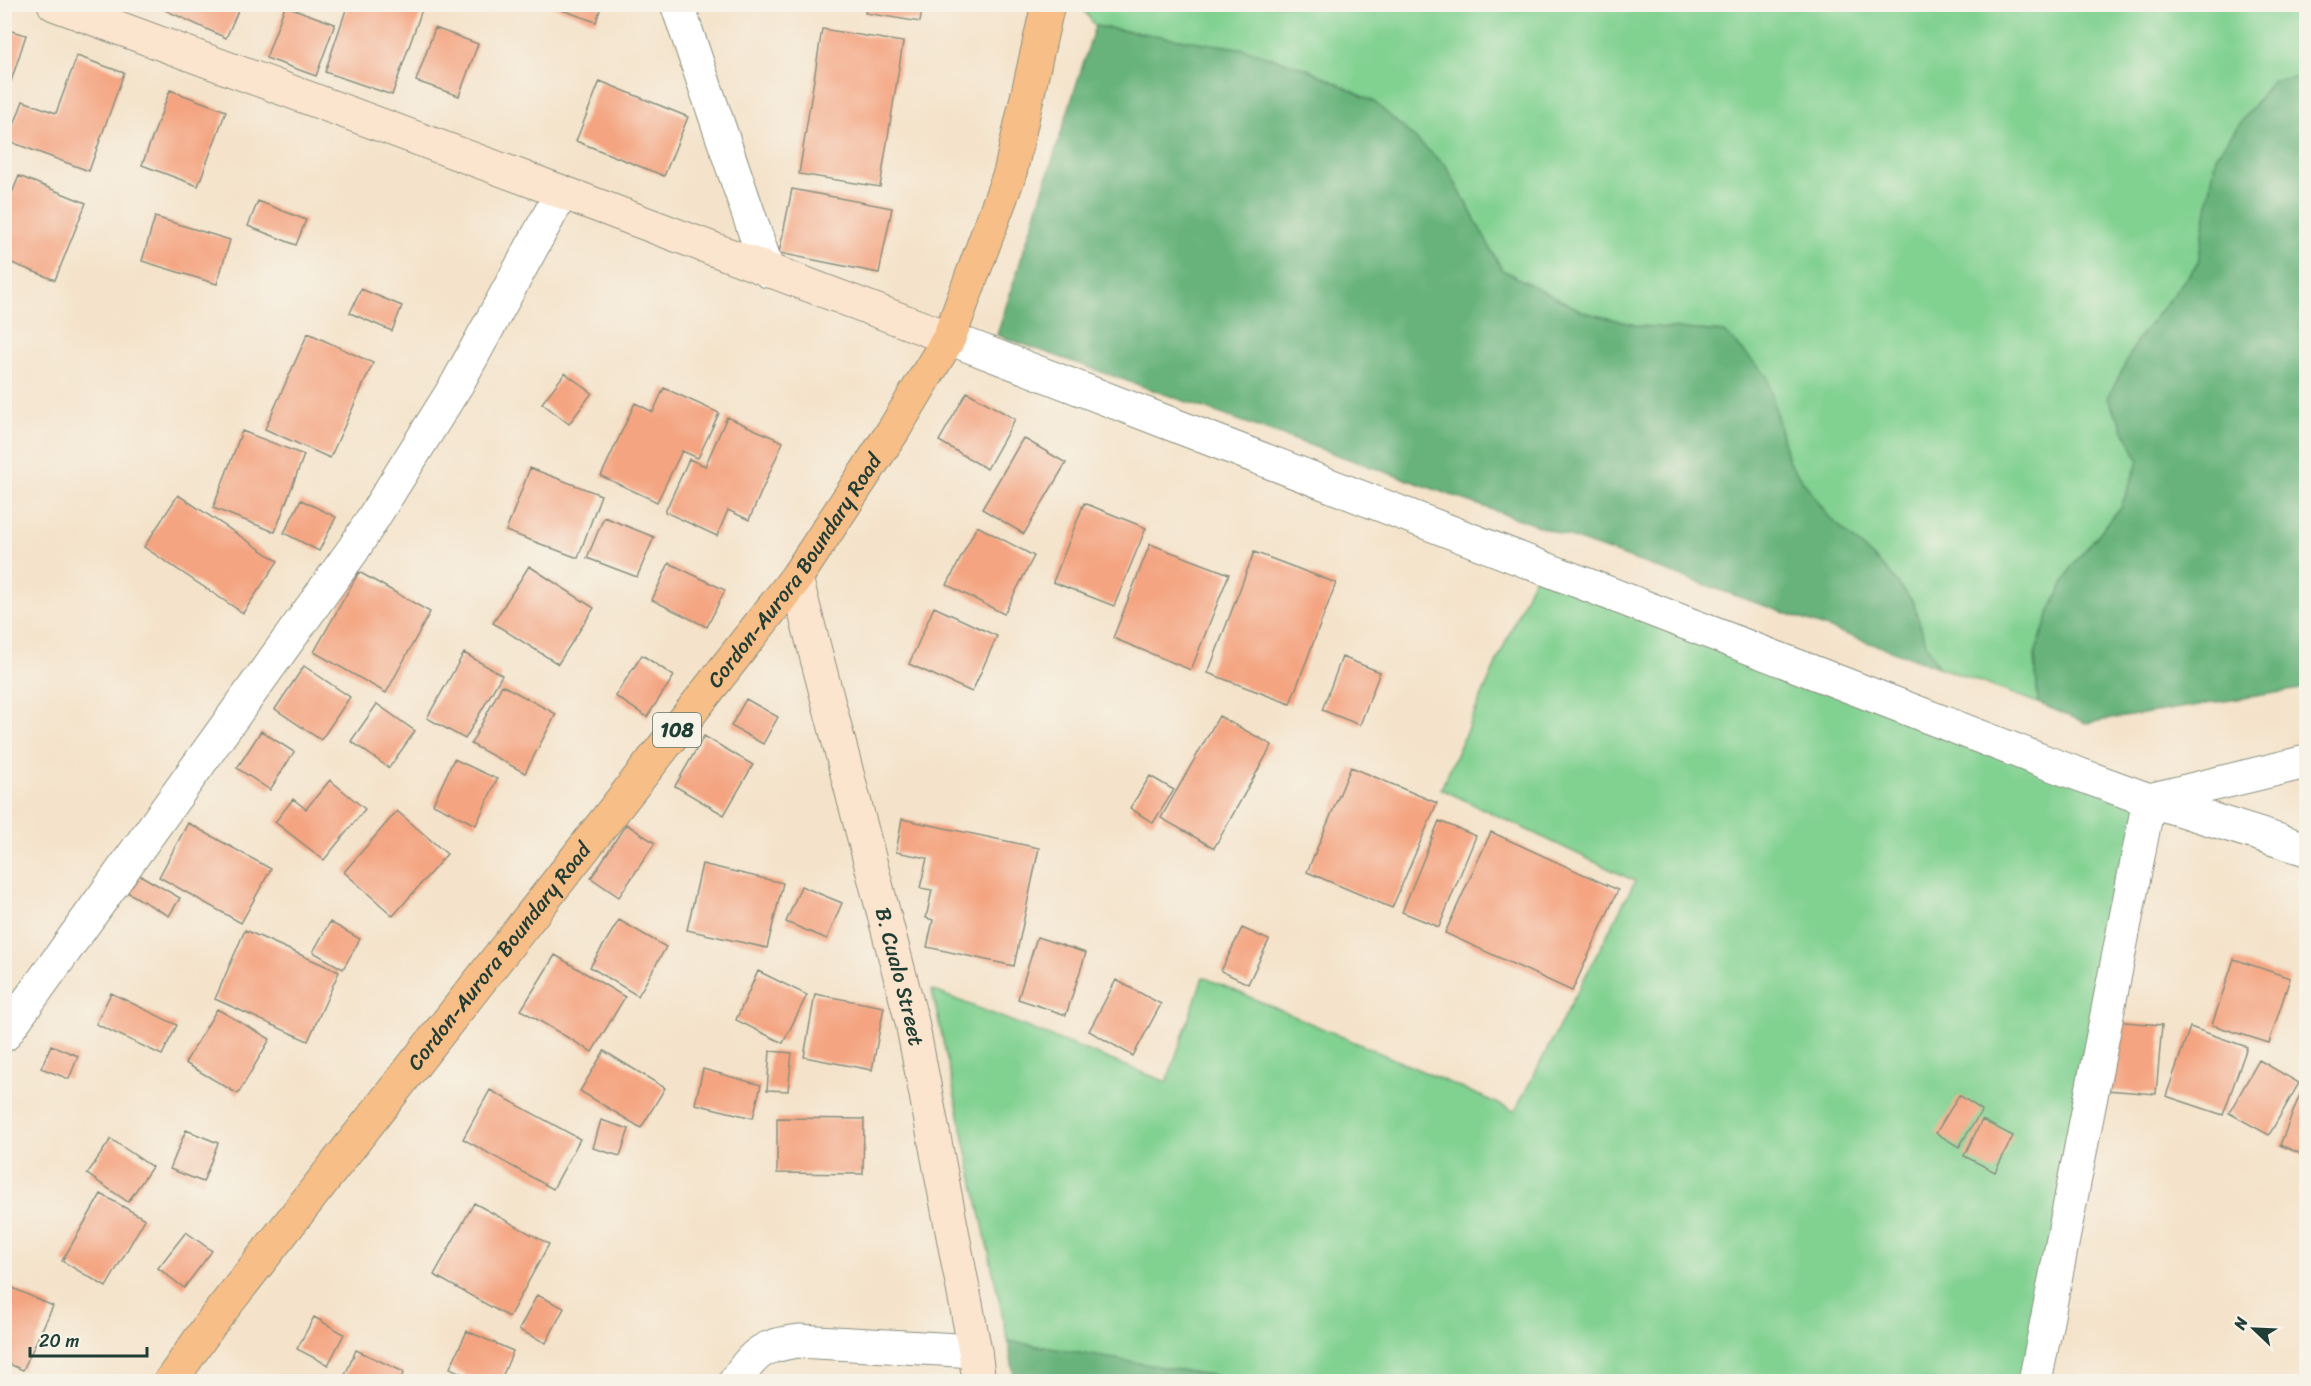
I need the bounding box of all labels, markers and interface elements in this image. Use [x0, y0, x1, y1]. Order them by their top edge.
street label: Cordon-Aurora Boundary Road [697, 444, 893, 697]
road number: 108 [653, 713, 701, 747]
street label: Cordon-Aurora Boundary Road [397, 832, 602, 1079]
street label: B. Cualo Street [864, 903, 935, 1049]
north arrow [2224, 1299, 2284, 1359]
text: N [2225, 1312, 2257, 1335]
scale bar [30, 1320, 147, 1358]
text: 20 m [39, 1325, 79, 1357]

